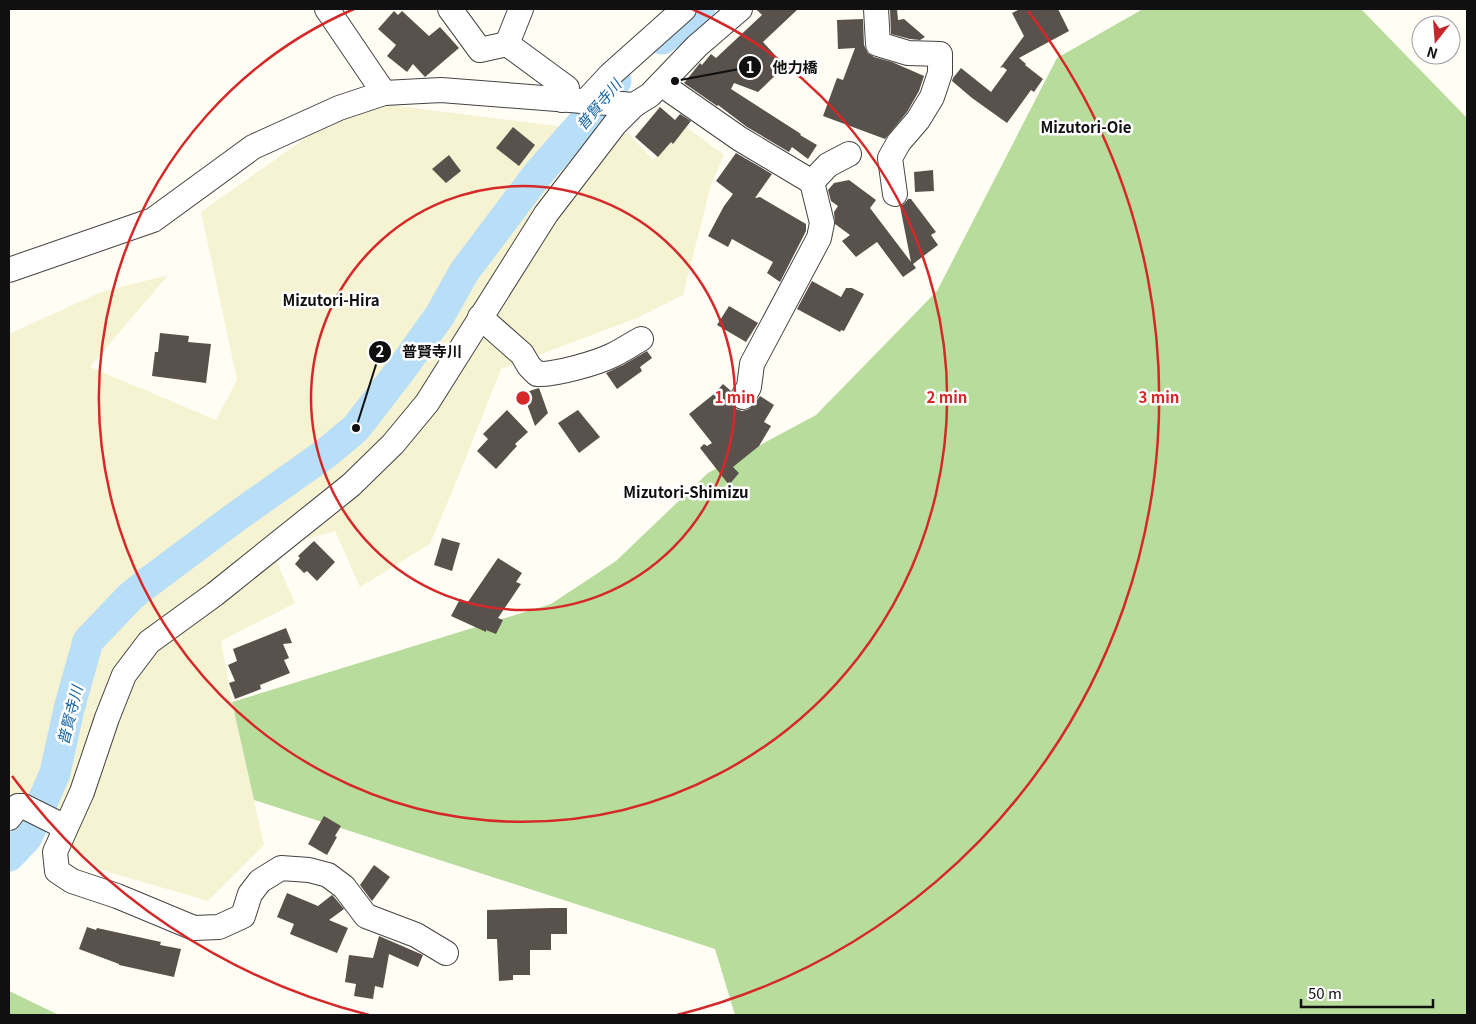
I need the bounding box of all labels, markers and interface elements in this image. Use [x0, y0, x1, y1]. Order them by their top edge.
north arrow [1411, 15, 1461, 65]
text: N [1424, 42, 1440, 64]
callout: 他力橋 [738, 52, 828, 82]
text: 1 [746, 56, 754, 77]
text: 他力橋 [772, 56, 818, 77]
water label: 普賢寺川 [571, 73, 627, 134]
district label: Mizutori-Oie [1040, 116, 1132, 137]
district label: Mizutori-Hira [282, 289, 380, 310]
callout: 普賢寺川 [367, 337, 472, 367]
text: 2 [376, 340, 385, 361]
text: 普賢寺川 [402, 340, 462, 361]
text: 1 min [715, 386, 755, 407]
text: 2 min [927, 386, 967, 407]
text: 3 min [1139, 386, 1179, 407]
centre of rings [514, 389, 532, 407]
district label: Mizutori-Shimizu [623, 481, 749, 502]
water label: 普賢寺川 [52, 681, 87, 747]
scale bar [1301, 976, 1434, 1008]
text: 50 m [1308, 982, 1342, 1003]

